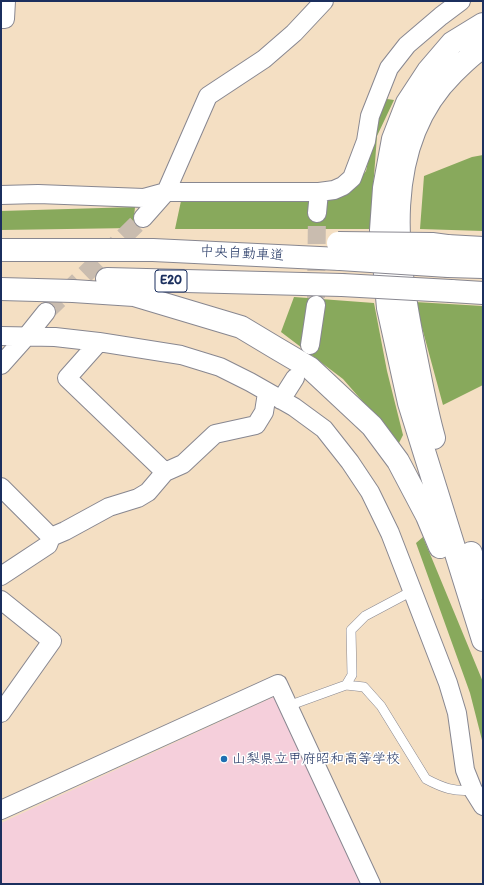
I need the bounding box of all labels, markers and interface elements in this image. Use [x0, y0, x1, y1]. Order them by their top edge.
street label: 中央自動車道 [200, 243, 284, 265]
road number: E20 [155, 270, 187, 292]
place label: 山梨県立甲府昭和高等学校 [232, 751, 400, 767]
marker: 山梨県立甲府昭和高等学校 [219, 754, 229, 764]

